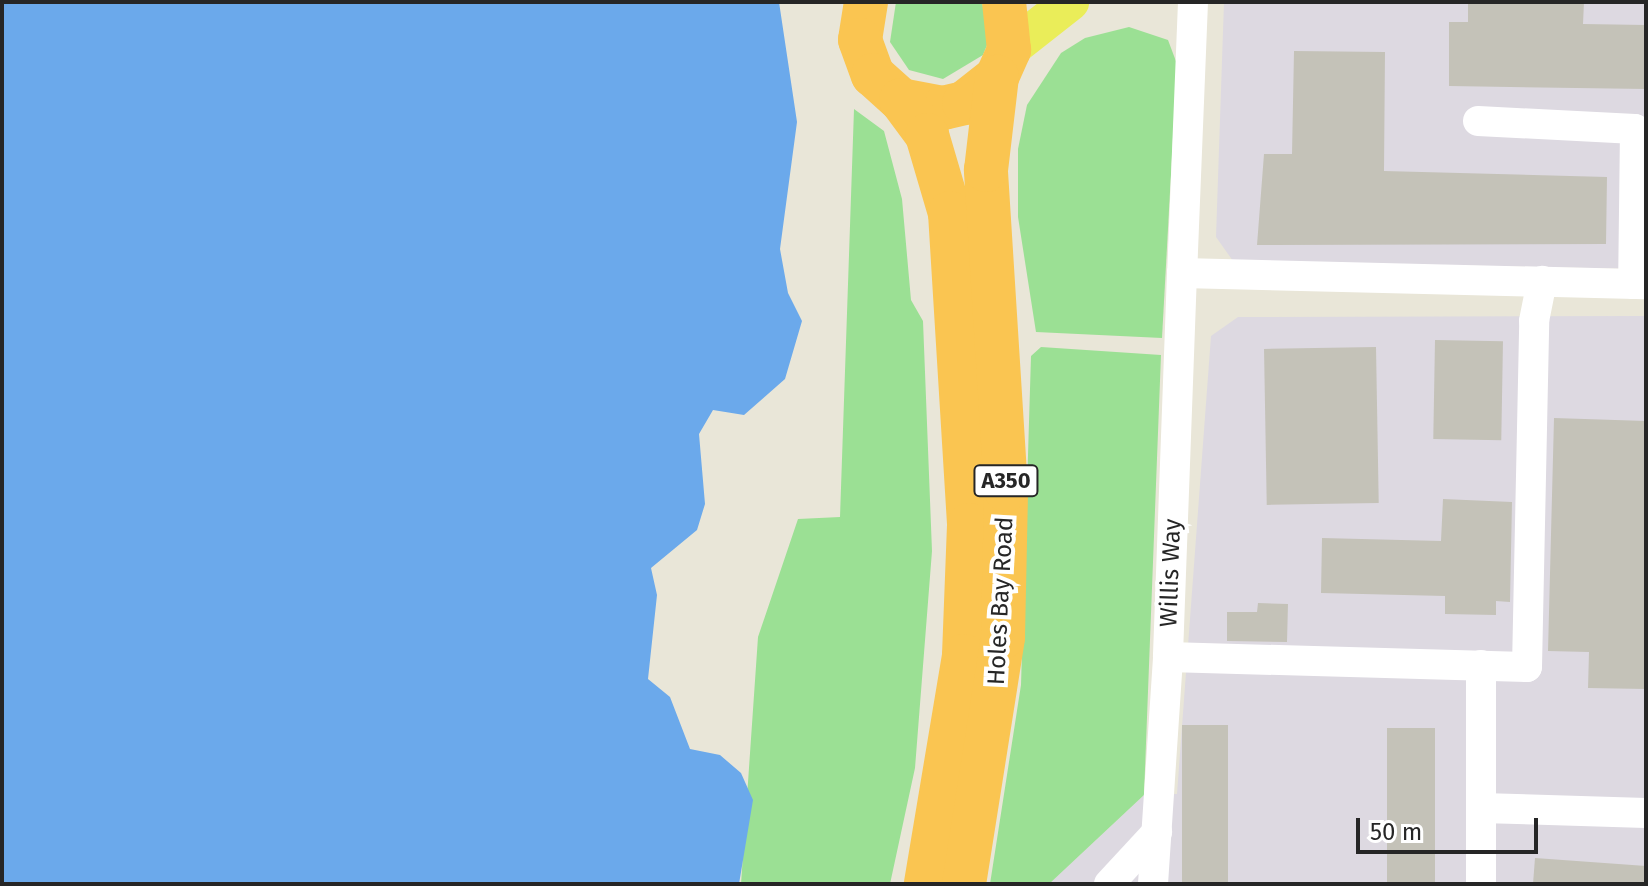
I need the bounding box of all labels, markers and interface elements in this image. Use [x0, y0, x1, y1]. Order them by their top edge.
road number: A350 [972, 463, 1040, 499]
street label: Holes Bay Road [982, 516, 1020, 686]
street label: Willis Way [1155, 518, 1187, 628]
scale bar [1360, 802, 1542, 852]
text: 50 m [1370, 818, 1422, 846]

